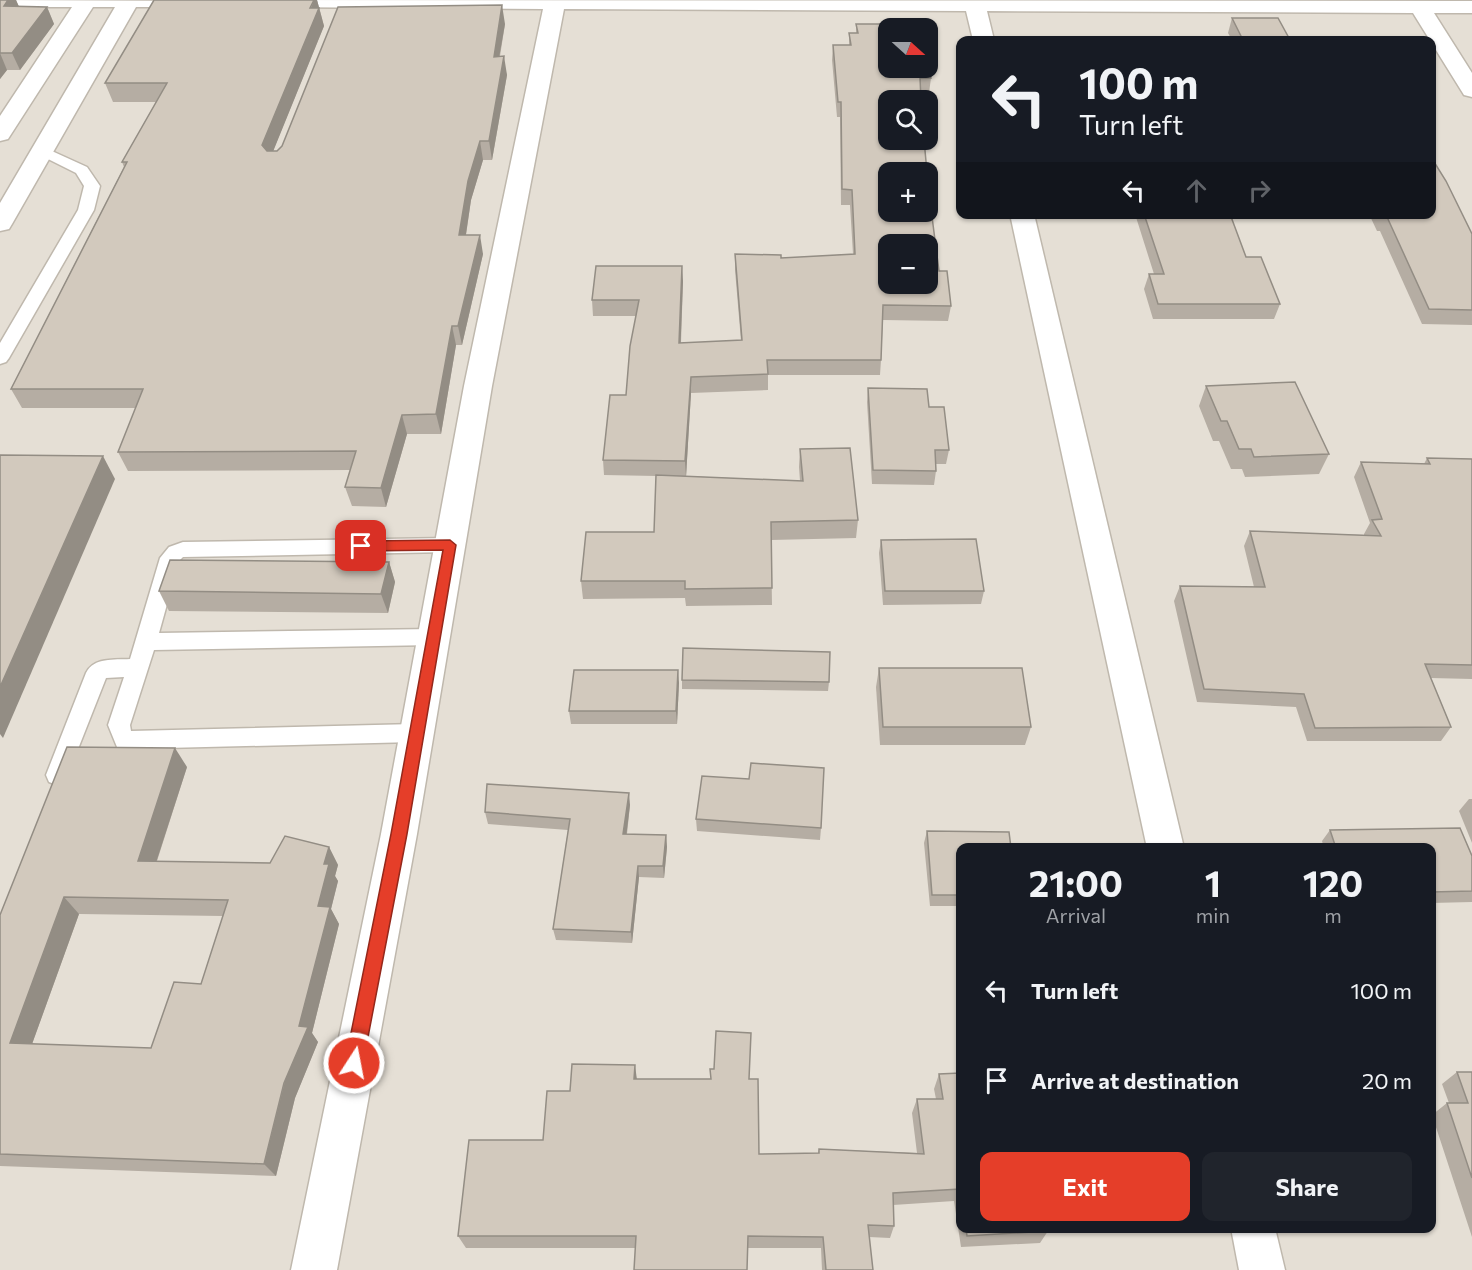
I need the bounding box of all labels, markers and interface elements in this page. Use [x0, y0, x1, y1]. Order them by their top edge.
north arrow [878, 18, 938, 78]
map controls [878, 18, 938, 294]
text: 100 m [1079, 56, 1199, 108]
icon: left [980, 60, 1058, 138]
button: search [878, 90, 938, 150]
text: Turn left [1079, 108, 1183, 141]
button: + [878, 162, 938, 222]
icon: left [1117, 174, 1150, 207]
icon: ahead [1180, 174, 1213, 207]
icon: right [1243, 174, 1276, 207]
button: − [878, 234, 938, 294]
pin [335, 520, 386, 571]
icon: arrive [344, 529, 377, 562]
text: 21:00 [1029, 860, 1123, 904]
text: 1 [1205, 860, 1221, 904]
text: 120 [1303, 860, 1363, 904]
text: Arrival [1046, 903, 1106, 927]
text: min [1196, 903, 1230, 927]
text: m [1324, 903, 1342, 927]
icon: left [980, 974, 1013, 1007]
text: Turn left [1031, 977, 1118, 1004]
text: 100 m [1350, 977, 1412, 1004]
position arrow [322, 1031, 386, 1095]
icon: arrive [980, 1064, 1013, 1097]
text: Arrive at destination [1031, 1067, 1239, 1094]
text: 20 m [1362, 1067, 1412, 1094]
button: Exit [980, 1152, 1190, 1221]
button: Share [1202, 1152, 1412, 1221]

